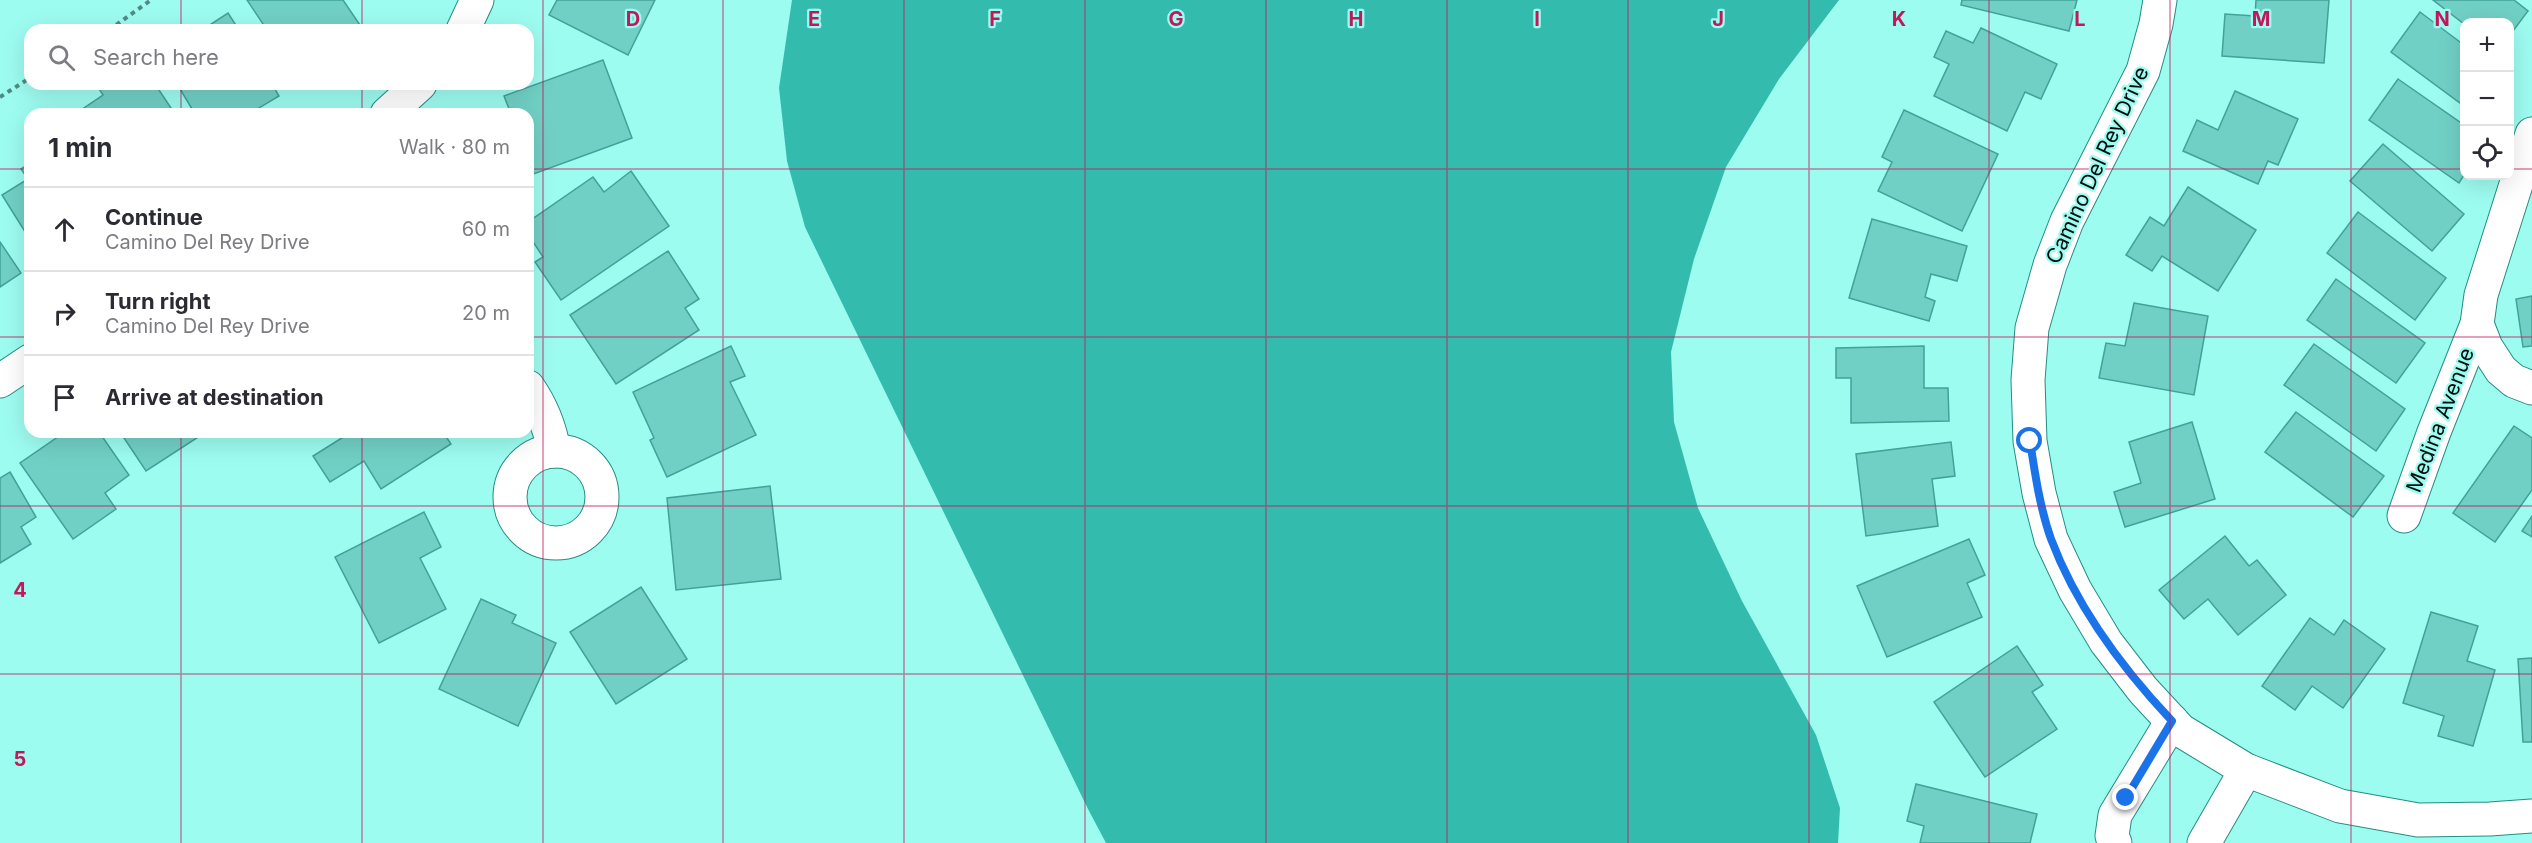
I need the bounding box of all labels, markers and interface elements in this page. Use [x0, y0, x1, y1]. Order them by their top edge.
text: D [626, 7, 640, 31]
text: E [808, 7, 820, 31]
text: F [989, 7, 1001, 31]
text: G [1168, 7, 1184, 31]
text: H [1349, 7, 1363, 31]
text: I [1534, 7, 1540, 31]
text: J [1712, 7, 1724, 31]
text: K [1892, 7, 1906, 31]
text: L [2074, 7, 2086, 31]
text: M [2252, 7, 2270, 31]
text: N [2434, 7, 2450, 31]
map controls [2460, 18, 2514, 180]
button: + [2460, 18, 2514, 72]
search box [24, 24, 534, 90]
icon: search [45, 41, 78, 74]
text: Search here [93, 44, 219, 70]
street label: Camino Del Rey Drive [2040, 62, 2154, 268]
button: − [2460, 72, 2514, 126]
button: locate [2460, 126, 2514, 180]
text: 1 min [48, 132, 112, 163]
text: Walk · 80 m [399, 135, 510, 159]
text: Continue [105, 204, 203, 230]
icon: ahead [48, 213, 81, 246]
text: 60 m [462, 217, 510, 241]
text: Camino Del Rey Drive [105, 230, 310, 254]
text: Turn right [105, 288, 211, 314]
icon: right [48, 297, 81, 330]
text: 20 m [462, 301, 510, 325]
text: Camino Del Rey Drive [105, 314, 310, 338]
street label: Medina Avenue [2401, 344, 2479, 496]
icon: arrive [48, 381, 81, 414]
text: Arrive at destination [105, 384, 324, 410]
route start [2016, 427, 2042, 453]
text: 4 [13, 578, 27, 602]
text: 5 [14, 747, 26, 771]
route end [2112, 784, 2138, 810]

